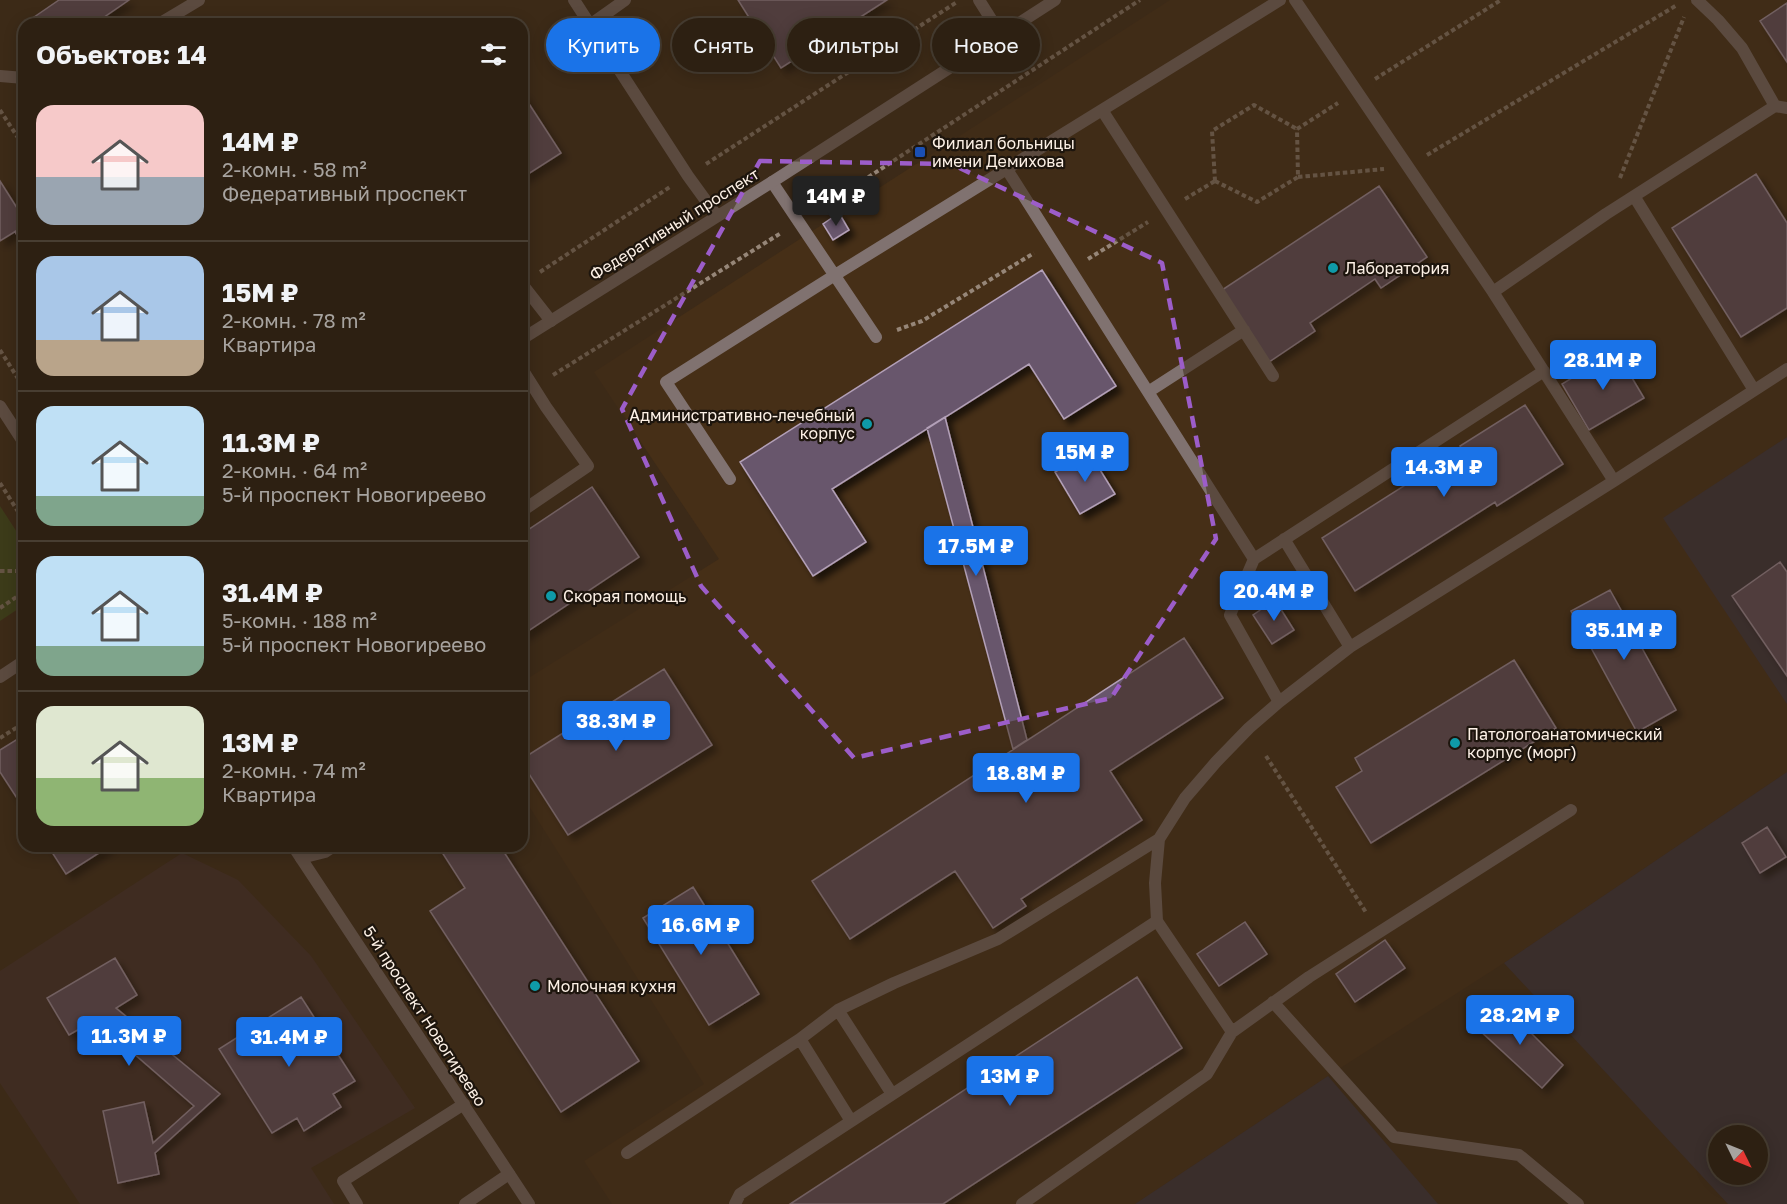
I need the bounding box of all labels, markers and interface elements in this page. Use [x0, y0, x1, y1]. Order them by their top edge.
chip: Купить [546, 18, 660, 72]
chip: Снять [672, 18, 775, 72]
chip: Фильтры [787, 18, 920, 72]
chip: Новое [932, 18, 1040, 72]
icon: filters [477, 38, 510, 71]
text: Объектов: 14 [36, 39, 207, 70]
text: 14M ₽ [222, 126, 299, 157]
icon: home [84, 129, 156, 201]
place label: Филиал больницы имени Демихова [932, 133, 1075, 171]
marker: Филиал больницы имени Демихова [913, 145, 927, 159]
text: 2-комн. · 58 m² [222, 157, 367, 181]
street label: Федеративный проспект [586, 163, 763, 284]
pin: 14M ₽ [794, 176, 878, 227]
text: Федеративный проспект [222, 181, 467, 205]
text: 14M ₽ [806, 183, 866, 207]
place label: Лаборатория [1345, 258, 1449, 278]
marker: Лаборатория [1326, 261, 1340, 275]
text: 15M ₽ [222, 277, 298, 308]
icon: home [84, 280, 156, 352]
text: 2-комн. · 78 m² [222, 308, 366, 332]
text: Квартира [222, 332, 316, 356]
pin: 28.1M ₽ [1548, 340, 1658, 391]
text: 28.1M ₽ [1564, 347, 1642, 371]
place label: Административно-лечебный корпус [629, 405, 855, 443]
marker: Административно-лечебный корпус [860, 417, 874, 431]
text: 11.3M ₽ [222, 427, 320, 458]
icon: home [84, 430, 156, 502]
pin: 15M ₽ [1043, 432, 1127, 483]
text: 15M ₽ [1056, 439, 1114, 463]
pin: 14.3M ₽ [1389, 447, 1499, 498]
text: 14.3M ₽ [1405, 454, 1483, 478]
text: 2-комн. · 64 m² [222, 458, 367, 482]
text: 5-й проспект Новогиреево [222, 482, 486, 506]
pin: 17.5M ₽ [921, 526, 1031, 577]
text: 17.5M ₽ [938, 533, 1014, 557]
pin: 20.4M ₽ [1219, 571, 1329, 622]
text: 31.4M ₽ [222, 577, 323, 608]
text: 20.4M ₽ [1234, 578, 1314, 602]
icon: home [84, 580, 156, 652]
place label: Скорая помощь [563, 586, 687, 606]
marker: Скорая помощь [544, 589, 558, 603]
text: 5-комн. · 188 m² [222, 608, 377, 632]
pin: 35.1M ₽ [1569, 610, 1679, 661]
text: 35.1M ₽ [1585, 617, 1663, 641]
text: 5-й проспект Новогиреево [222, 632, 486, 656]
pin: 38.3M ₽ [561, 701, 671, 752]
text: 38.3M ₽ [576, 708, 656, 732]
place label: Патологоанатомический корпус (морг) [1467, 724, 1663, 762]
text: 13M ₽ [222, 727, 298, 758]
icon: home [84, 730, 156, 802]
marker: Патологоанатомический корпус (морг) [1448, 736, 1462, 750]
pin: 18.8M ₽ [971, 753, 1081, 804]
text: 2-комн. · 74 m² [222, 758, 366, 782]
text: 18.8M ₽ [987, 760, 1065, 784]
text: Квартира [222, 782, 316, 806]
pin: 16.6M ₽ [646, 905, 756, 956]
text: 16.6M ₽ [662, 912, 740, 936]
street label: 5-й проспект Новогиреево [359, 922, 491, 1110]
place label: Молочная кухня [547, 976, 676, 996]
marker: Молочная кухня [528, 979, 542, 993]
pin: 28.2M ₽ [1465, 995, 1575, 1046]
text: 28.2M ₽ [1480, 1002, 1560, 1026]
pin: 11.3M ₽ [74, 1016, 184, 1067]
pin: 31.4M ₽ [234, 1017, 344, 1068]
text: 11.3M ₽ [91, 1023, 167, 1047]
text: 31.4M ₽ [250, 1024, 328, 1048]
pin: 13M ₽ [968, 1056, 1052, 1107]
text: 13M ₽ [981, 1063, 1039, 1087]
north arrow [1708, 1125, 1768, 1185]
map controls [1708, 1125, 1768, 1185]

